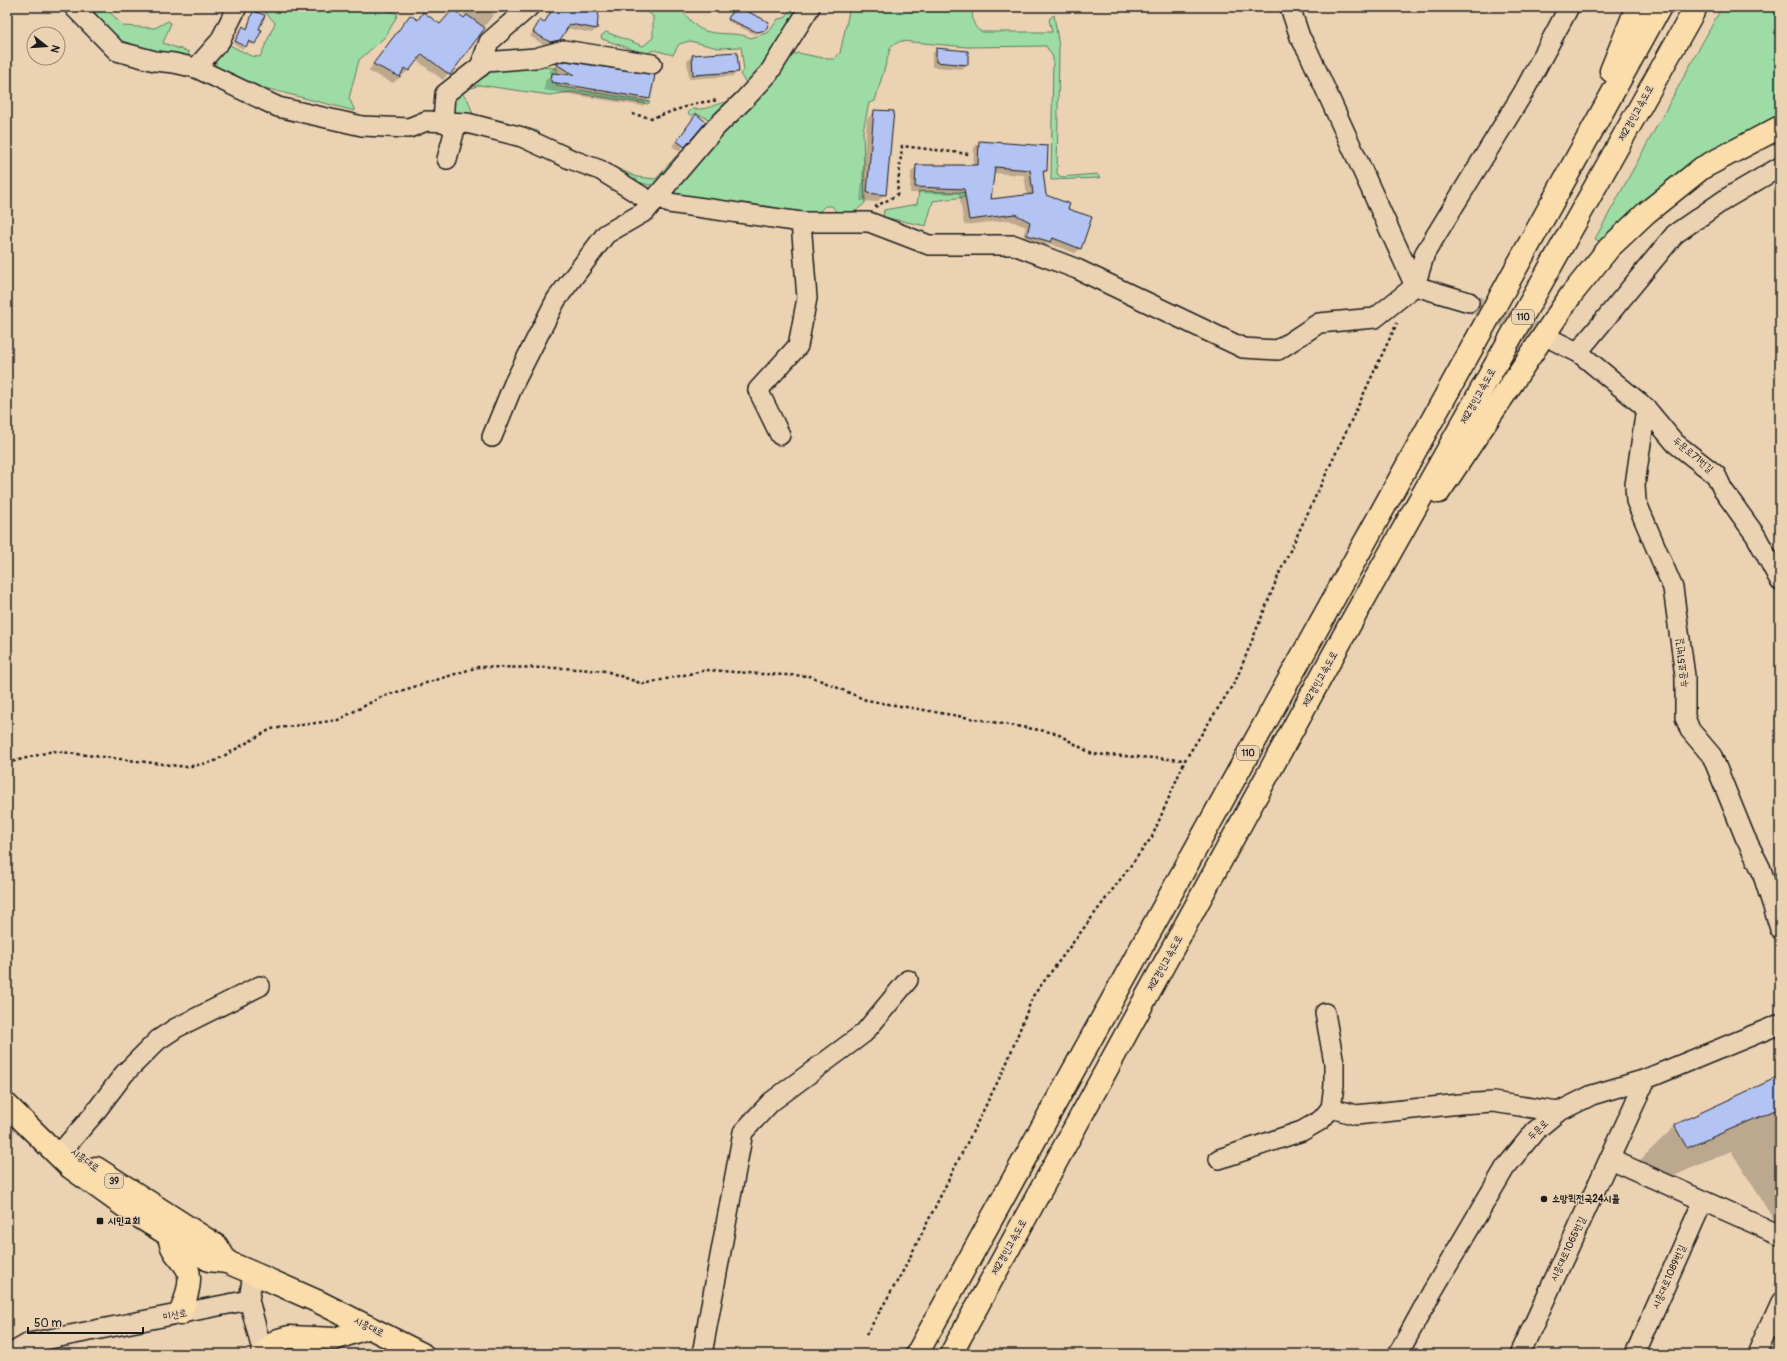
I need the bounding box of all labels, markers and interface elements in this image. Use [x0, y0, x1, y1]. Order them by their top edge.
north arrow [26, 26, 66, 66]
text: N [48, 43, 62, 55]
street label: 제2경인고속도로 [1616, 83, 1656, 143]
road number: 110 [1512, 310, 1534, 324]
street label: 제2경인고속도로 [1458, 366, 1498, 426]
street label: 두문로71번길 [1670, 435, 1716, 475]
street label: 두문로51번길 [1673, 638, 1691, 688]
street label: 제2경인고속도로 [1300, 649, 1340, 709]
road number: 110 [1237, 746, 1259, 760]
street label: 제2경인고속도로 [1145, 933, 1185, 993]
street label: 두문로 [1525, 1117, 1551, 1143]
street label: 시흥대로 [69, 1146, 101, 1174]
road number: 39 [105, 1174, 123, 1188]
place label: 소망퀵전국24시콜 [1552, 1193, 1620, 1205]
marker: 소망퀵전국24시콜 [1539, 1194, 1549, 1204]
place label: 시민교회 [107, 1215, 140, 1227]
street label: 시흥대로1065번길 [1548, 1215, 1588, 1283]
marker: 시민교회 [95, 1216, 105, 1226]
street label: 제2경인고속도로 [989, 1217, 1029, 1277]
street label: 시흥대로1089번길 [1649, 1243, 1689, 1311]
street label: 미산로 [162, 1307, 188, 1323]
scale bar [28, 1309, 143, 1335]
street label: 시흥대로 [352, 1314, 386, 1340]
text: 50 m [34, 1316, 62, 1331]

